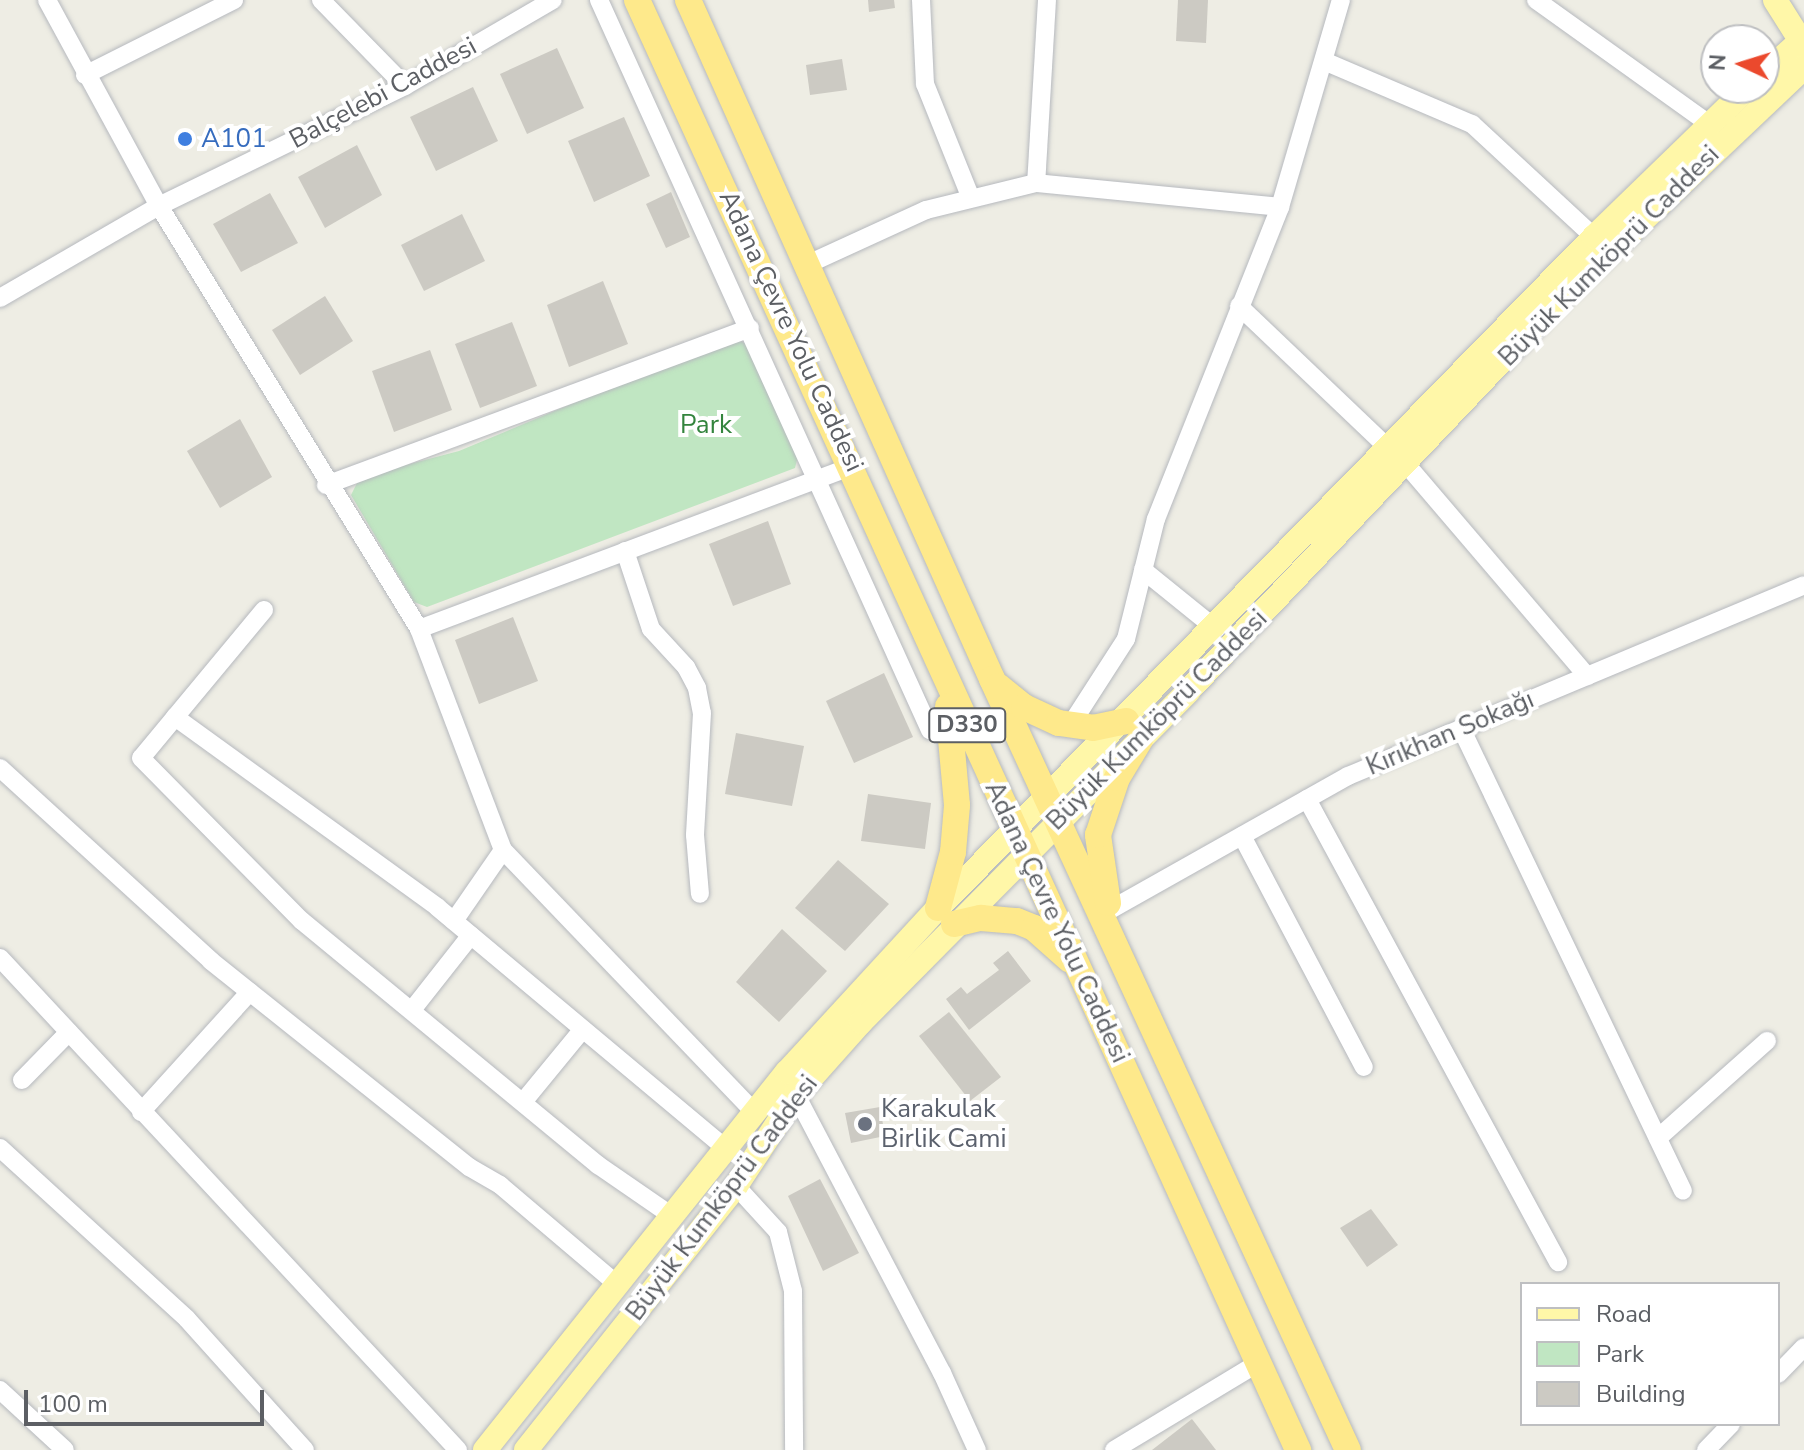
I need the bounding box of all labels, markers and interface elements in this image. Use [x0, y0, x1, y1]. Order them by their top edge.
north arrow [1700, 24, 1780, 104]
street label: Balçelebi Caddesi [284, 31, 482, 155]
text: N [1703, 53, 1734, 72]
place label: A101 [201, 123, 267, 155]
marker: A101 [176, 130, 194, 148]
street label: Büyük Kumköprü Caddesi [1492, 139, 1726, 373]
street label: Adana Çevre Yolu Caddesi [712, 185, 870, 477]
park label: Park [680, 409, 732, 441]
street label: Büyük Kumköprü Caddesi [1040, 603, 1274, 837]
street label: Kırıkhan Sokağı [1362, 684, 1538, 782]
road number: D330 [927, 705, 1007, 745]
street label: Adana Çevre Yolu Caddesi [978, 776, 1136, 1068]
street label: Büyük Kumköprü Caddesi [620, 1069, 824, 1327]
place label: Karakulak Birlik Cami [881, 1093, 1006, 1154]
marker: Karakulak Birlik Cami [856, 1115, 874, 1133]
legend [1520, 1282, 1780, 1426]
text: Road [1596, 1298, 1652, 1330]
text: Park [1596, 1338, 1644, 1370]
scale bar [28, 1374, 268, 1424]
text: Building [1596, 1378, 1686, 1410]
text: 100 m [38, 1388, 108, 1420]

